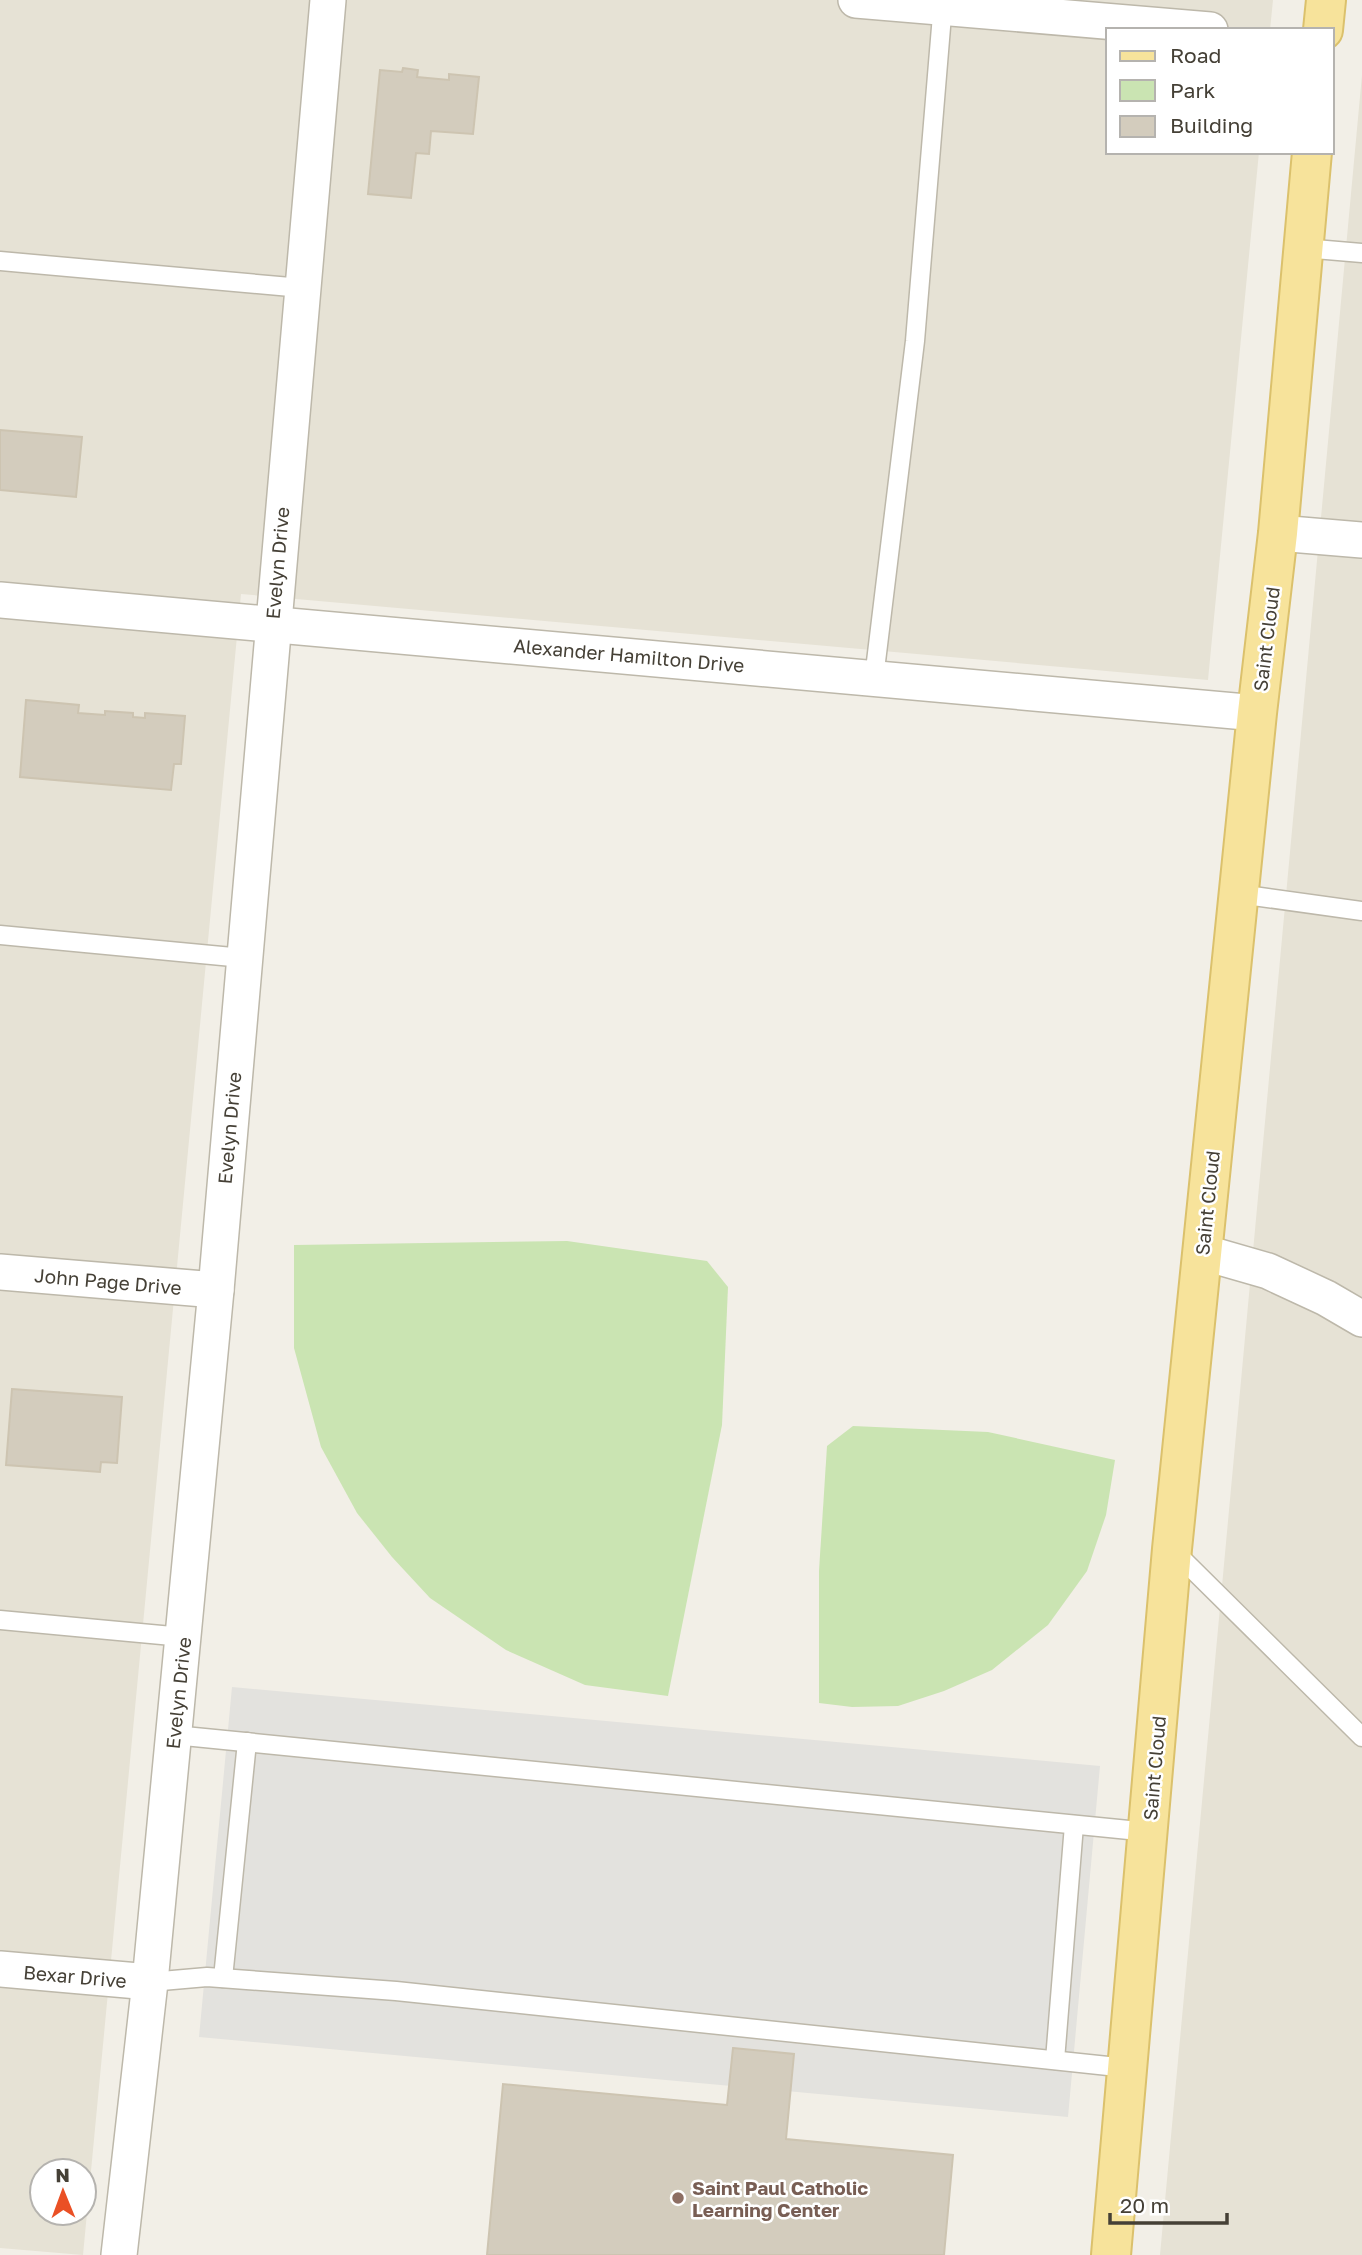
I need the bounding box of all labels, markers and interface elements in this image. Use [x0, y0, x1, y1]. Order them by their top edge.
legend [1106, 28, 1334, 154]
text: Road [1170, 42, 1221, 68]
text: Park [1170, 77, 1216, 103]
text: Building [1170, 112, 1253, 138]
street label: Evelyn Drive [261, 506, 293, 620]
street label: Saint Cloud [1248, 585, 1284, 693]
street label: Alexander Hamilton Drive [513, 633, 745, 677]
street label: Evelyn Drive [213, 1071, 245, 1185]
street label: Saint Cloud [1190, 1149, 1224, 1257]
street label: John Page Drive [33, 1263, 183, 1299]
street label: Evelyn Drive [161, 1636, 195, 1750]
street label: Saint Cloud [1138, 1715, 1170, 1821]
street label: Bexar Drive [22, 1960, 128, 1992]
north arrow [28, 2157, 98, 2227]
text: N [55, 2163, 70, 2186]
place label: Saint Paul Catholic Learning Center [692, 2176, 868, 2221]
scale bar [1110, 2182, 1227, 2226]
marker: Saint Paul Catholic Learning Center [670, 2190, 686, 2206]
text: 20 m [1120, 2192, 1169, 2218]

